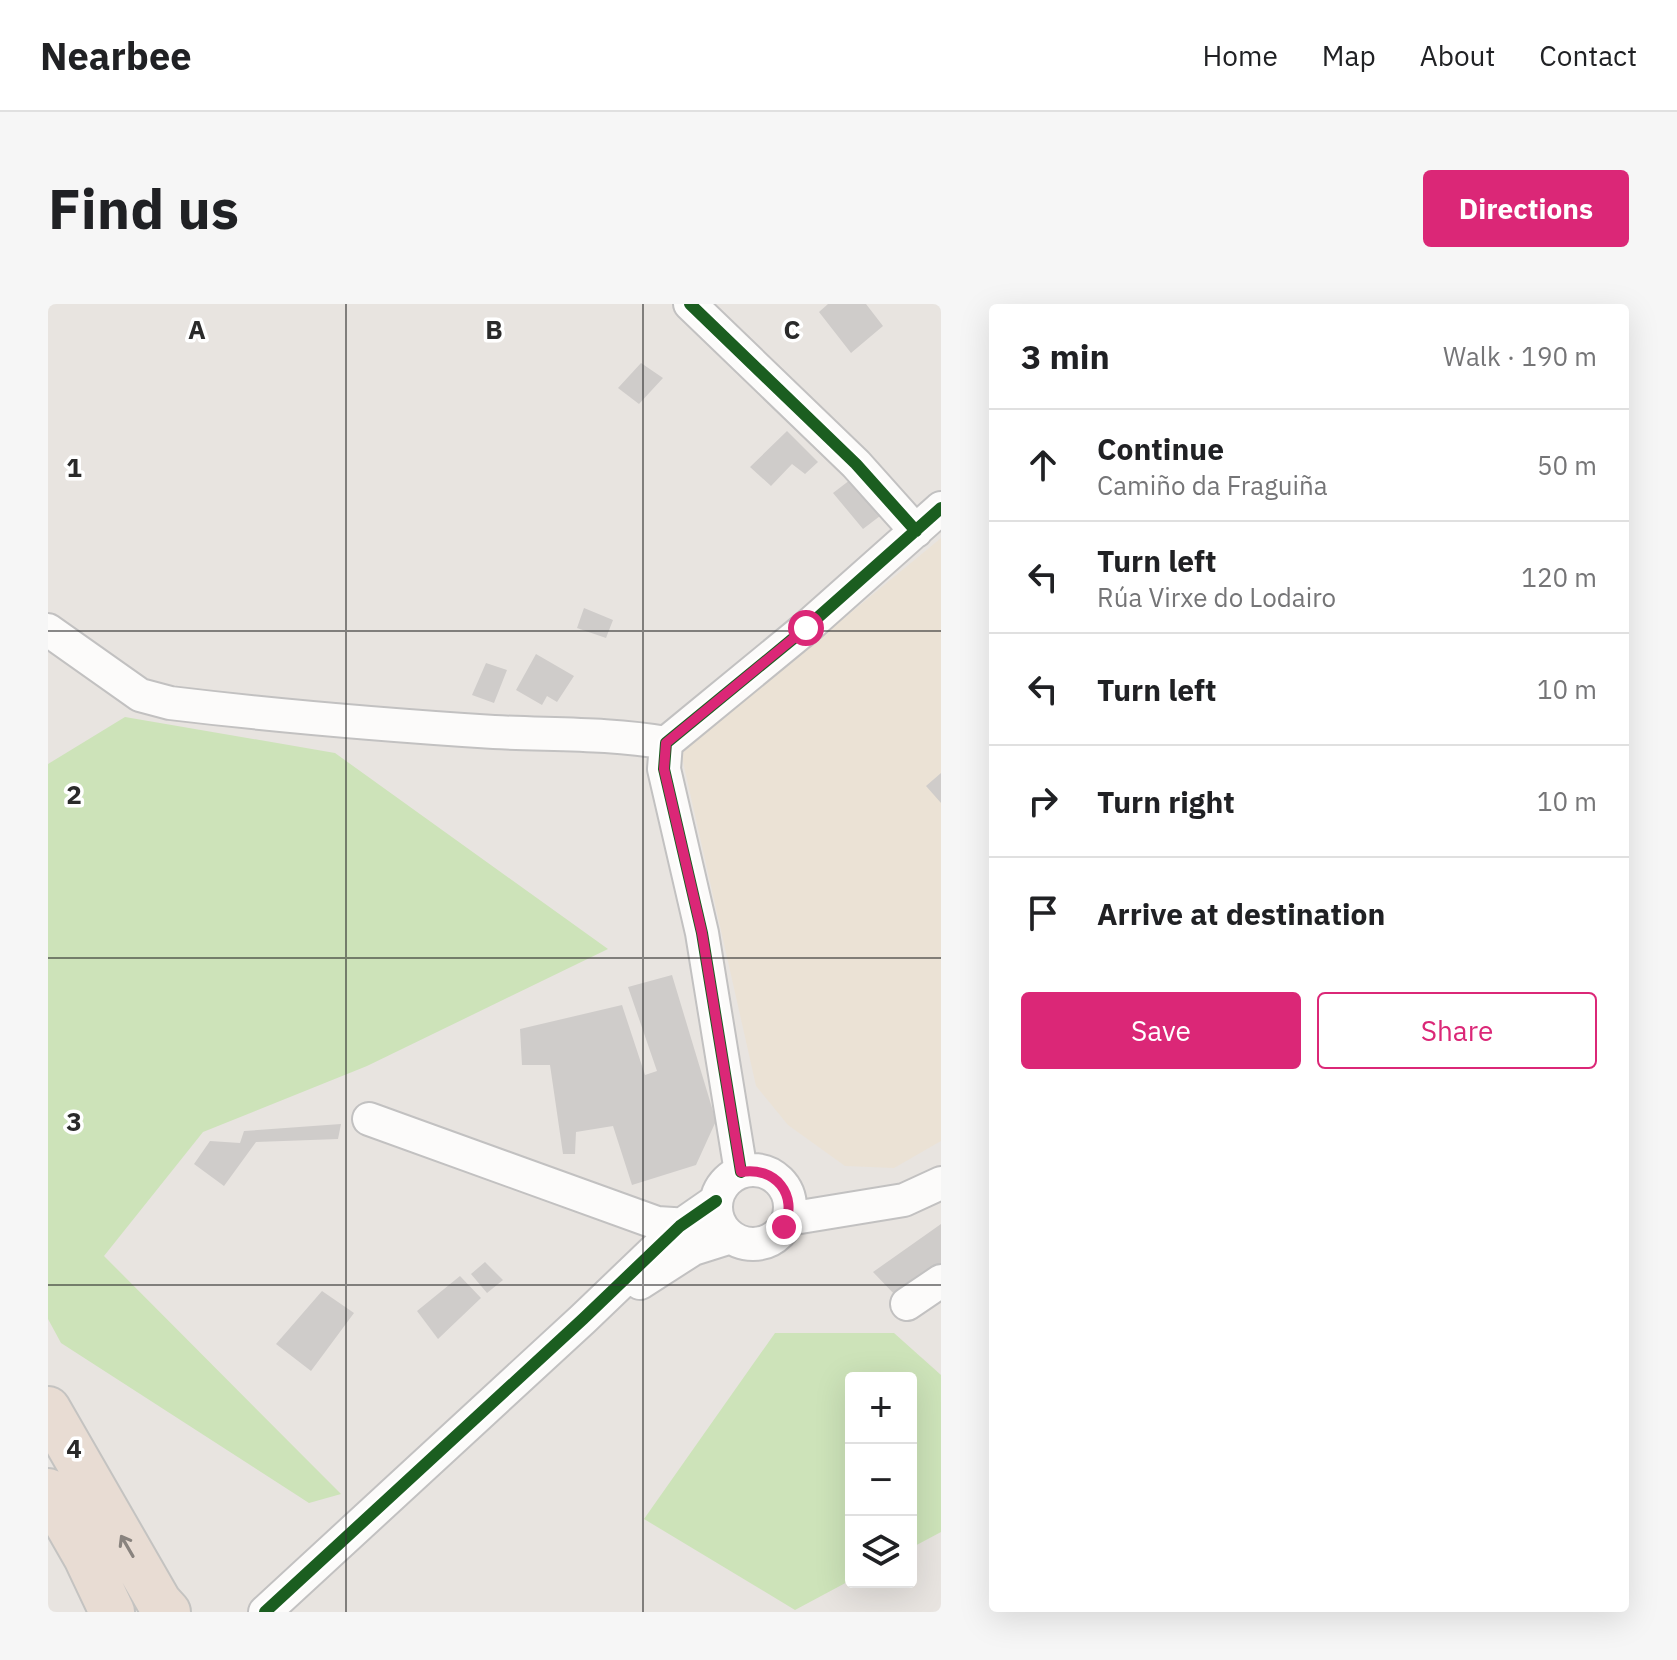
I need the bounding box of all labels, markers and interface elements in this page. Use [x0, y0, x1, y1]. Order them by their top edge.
text: Nearbee [40, 31, 192, 80]
text: Home [1202, 37, 1278, 74]
text: Map [1322, 37, 1376, 74]
text: About [1420, 37, 1495, 74]
text: Contact [1539, 37, 1637, 74]
button: Directions [1423, 170, 1629, 247]
text: Find us [48, 172, 239, 244]
text: A [188, 312, 206, 346]
text: B [485, 312, 503, 346]
text: C [784, 312, 801, 346]
text: 3 min [1021, 334, 1110, 378]
text: Walk · 190 m [1443, 339, 1597, 373]
text: Continue [1097, 429, 1224, 468]
icon: ahead [1021, 443, 1065, 487]
text: 50 m [1537, 448, 1597, 482]
text: 1 [66, 450, 82, 484]
text: Camiño da Fraguiña [1097, 468, 1328, 502]
text: Turn left [1097, 541, 1216, 580]
icon: left [1021, 555, 1065, 599]
text: 120 m [1521, 560, 1597, 594]
text: Rúa Virxe do Lodairo [1097, 580, 1336, 614]
route start [788, 610, 824, 646]
icon: left [1021, 667, 1065, 711]
text: Turn left [1097, 670, 1216, 709]
text: 10 m [1537, 672, 1597, 706]
text: 2 [66, 777, 82, 811]
icon: right [1021, 779, 1065, 823]
text: Turn right [1097, 782, 1235, 821]
text: 10 m [1537, 784, 1597, 818]
icon: arrive [1021, 891, 1065, 935]
text: Arrive at destination [1097, 894, 1385, 933]
button: Save [1021, 992, 1301, 1069]
button: Share [1317, 992, 1597, 1069]
text: 3 [66, 1104, 82, 1138]
route end [766, 1209, 802, 1245]
map controls [845, 1372, 917, 1588]
button: + [845, 1372, 917, 1444]
text: 4 [66, 1431, 82, 1465]
button: − [845, 1444, 917, 1516]
button: layers [845, 1516, 917, 1588]
one-way arrow [119, 1535, 135, 1558]

